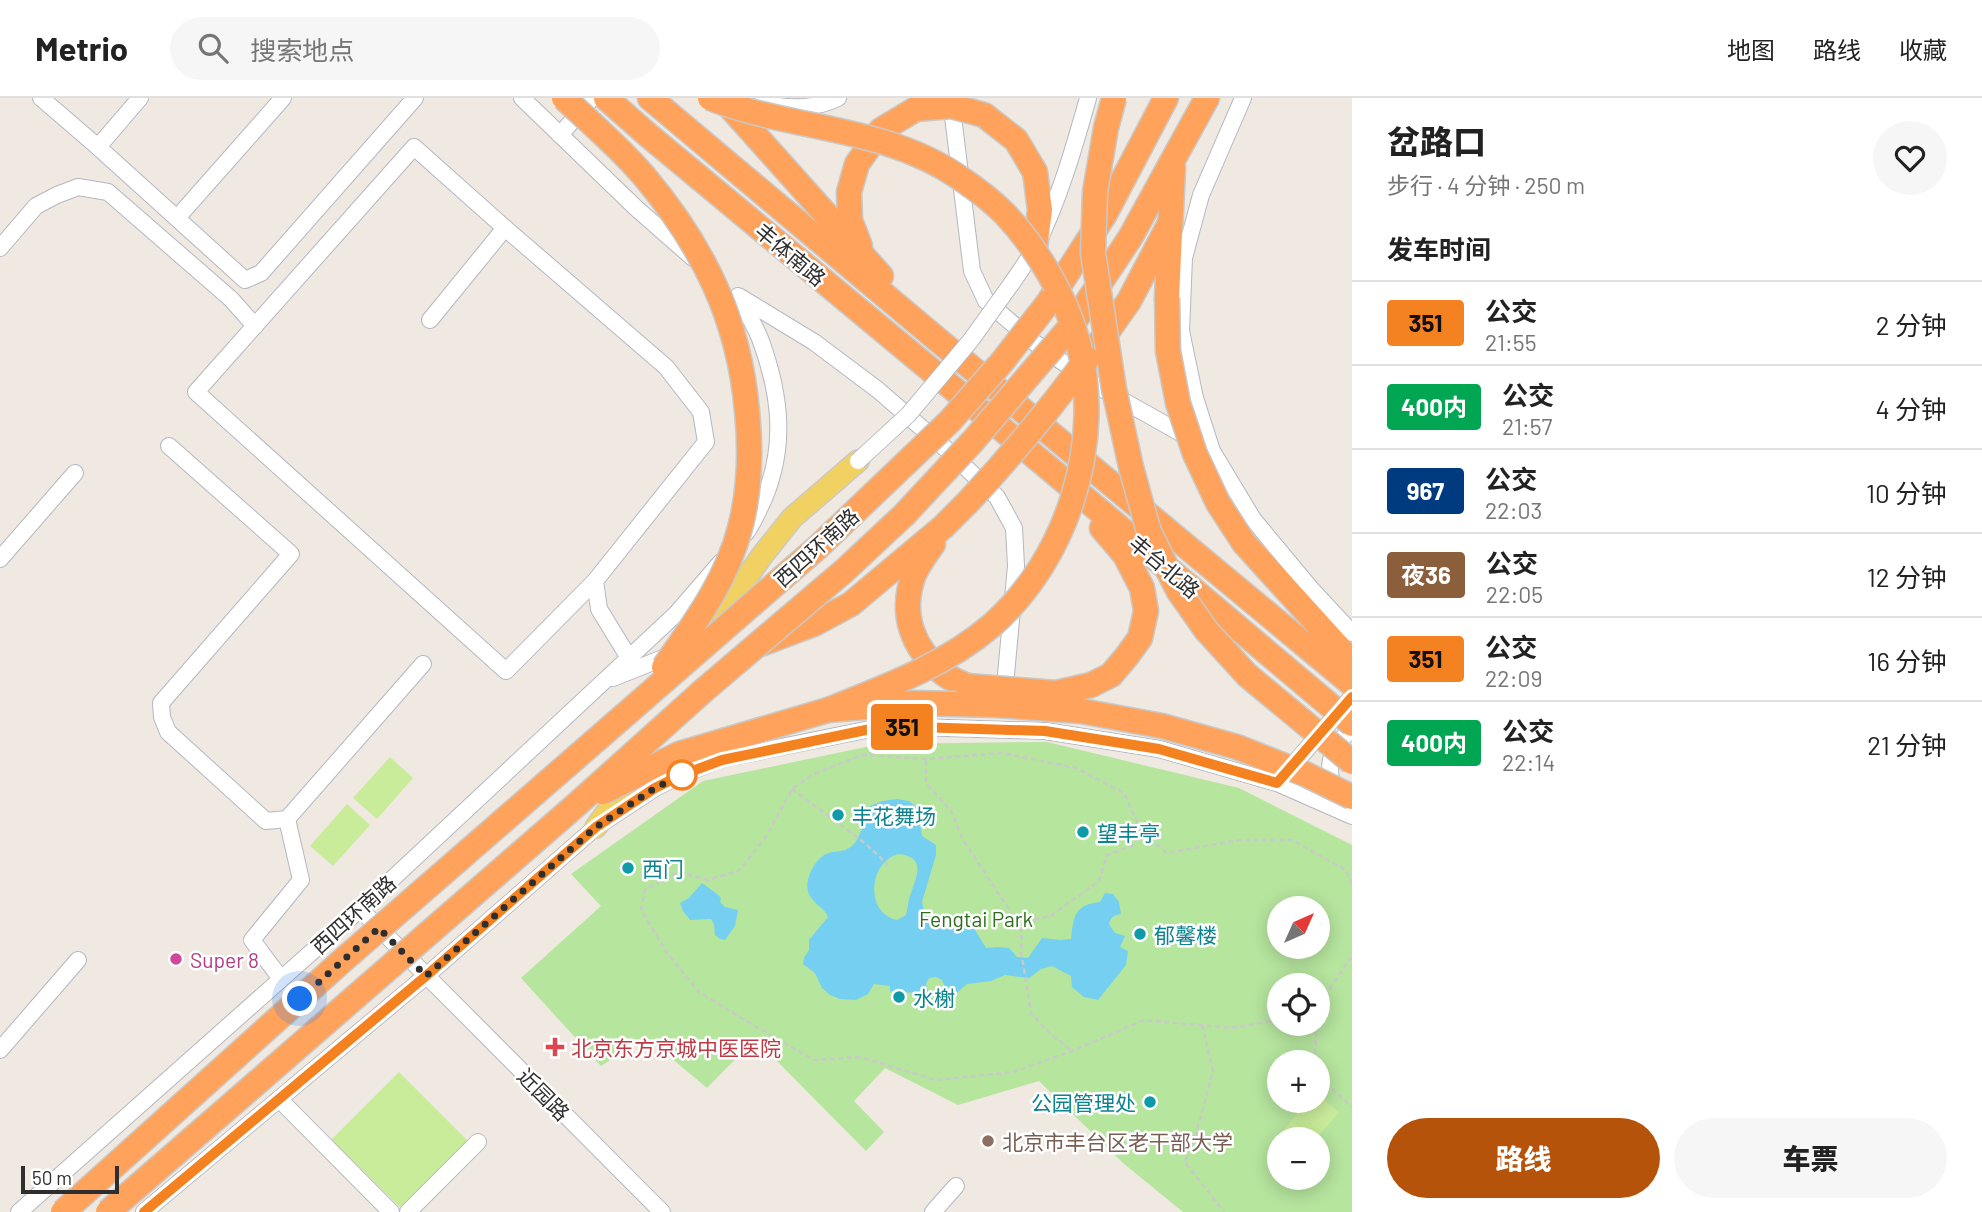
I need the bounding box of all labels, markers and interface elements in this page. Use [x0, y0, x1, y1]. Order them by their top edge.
search box [170, 17, 660, 80]
text: Metrio [35, 28, 128, 68]
icon: search [194, 29, 232, 67]
text: 搜索地点 [250, 34, 354, 65]
text: 地图 [1727, 35, 1775, 64]
text: 路线 [1813, 35, 1861, 64]
text: 收藏 [1899, 35, 1947, 64]
text: 岔路口 [1387, 121, 1486, 161]
button: heart [1873, 121, 1947, 195]
text: 步行 · 4 分钟 · 250 m [1387, 171, 1585, 199]
street label: 丰体南路 [751, 217, 831, 291]
text: 发车时间 [1387, 233, 1491, 264]
text: 公交 [1485, 295, 1537, 326]
text: 351 [1408, 308, 1443, 337]
text: 2 分钟 [1876, 309, 1947, 340]
text: 21:55 [1485, 328, 1537, 356]
text: 公交 [1502, 379, 1554, 410]
text: 400内 [1401, 392, 1467, 421]
text: 4 分钟 [1875, 393, 1947, 424]
text: 21:57 [1502, 412, 1552, 440]
text: 公交 [1485, 463, 1537, 494]
text: 967 [1407, 476, 1444, 505]
text: 10 分钟 [1866, 477, 1947, 508]
text: 22:03 [1485, 496, 1542, 524]
street label: 西四环南路 [769, 503, 863, 591]
street label: 丰台北路 [1125, 529, 1205, 603]
text: 公交 [1486, 547, 1538, 578]
text: 夜36 [1401, 560, 1451, 589]
text: 12 分钟 [1867, 561, 1947, 592]
text: 22:05 [1486, 580, 1543, 608]
text: 公交 [1485, 631, 1537, 662]
text: 351 [1408, 644, 1443, 673]
text: 16 分钟 [1867, 645, 1947, 676]
text: 22:09 [1485, 664, 1542, 692]
line badge: 351 [862, 704, 942, 750]
text: 351 [885, 712, 919, 741]
text: 公交 [1502, 715, 1554, 746]
text: 400内 [1401, 728, 1467, 757]
text: 21 分钟 [1867, 729, 1947, 760]
text: 22:14 [1502, 748, 1555, 776]
unlabelled marker [667, 760, 697, 790]
place label: 丰花舞场 [852, 803, 936, 828]
marker: 丰花舞场 [830, 807, 846, 823]
place label: 望丰亭 [1097, 820, 1160, 845]
marker: 望丰亭 [1075, 824, 1091, 840]
place label: 西门 [642, 856, 684, 881]
marker: 西门 [620, 860, 636, 876]
street label: 西四环南路 [306, 870, 400, 958]
north arrow [1267, 896, 1330, 959]
map controls [1267, 896, 1330, 1190]
park label: Fengtai Park [919, 906, 1033, 931]
place label: 郁馨楼 [1154, 922, 1217, 947]
marker: 郁馨楼 [1132, 926, 1148, 942]
place label: Super 8 [190, 947, 259, 972]
marker: Super 8 [168, 951, 184, 967]
button: locate [1267, 973, 1330, 1036]
your location [282, 981, 317, 1016]
place label: 水榭 [913, 985, 955, 1010]
marker: 水榭 [891, 989, 907, 1005]
place label: 北京东方京城中医医院 [571, 1035, 781, 1060]
marker: 北京东方京城中医医院 [545, 1037, 565, 1057]
button: + [1267, 1050, 1330, 1113]
street label: 近园路 [513, 1063, 575, 1125]
place label: 公园管理处 [1031, 1090, 1136, 1115]
marker: 公园管理处 [1142, 1094, 1158, 1110]
button: 路线 [1387, 1118, 1660, 1198]
button: 车票 [1674, 1118, 1947, 1198]
button: − [1267, 1127, 1330, 1190]
place label: 北京市丰台区老干部大学 [1002, 1129, 1233, 1154]
marker: 北京市丰台区老干部大学 [980, 1133, 996, 1149]
scale bar [21, 1163, 119, 1195]
text: 50 m [32, 1166, 72, 1189]

